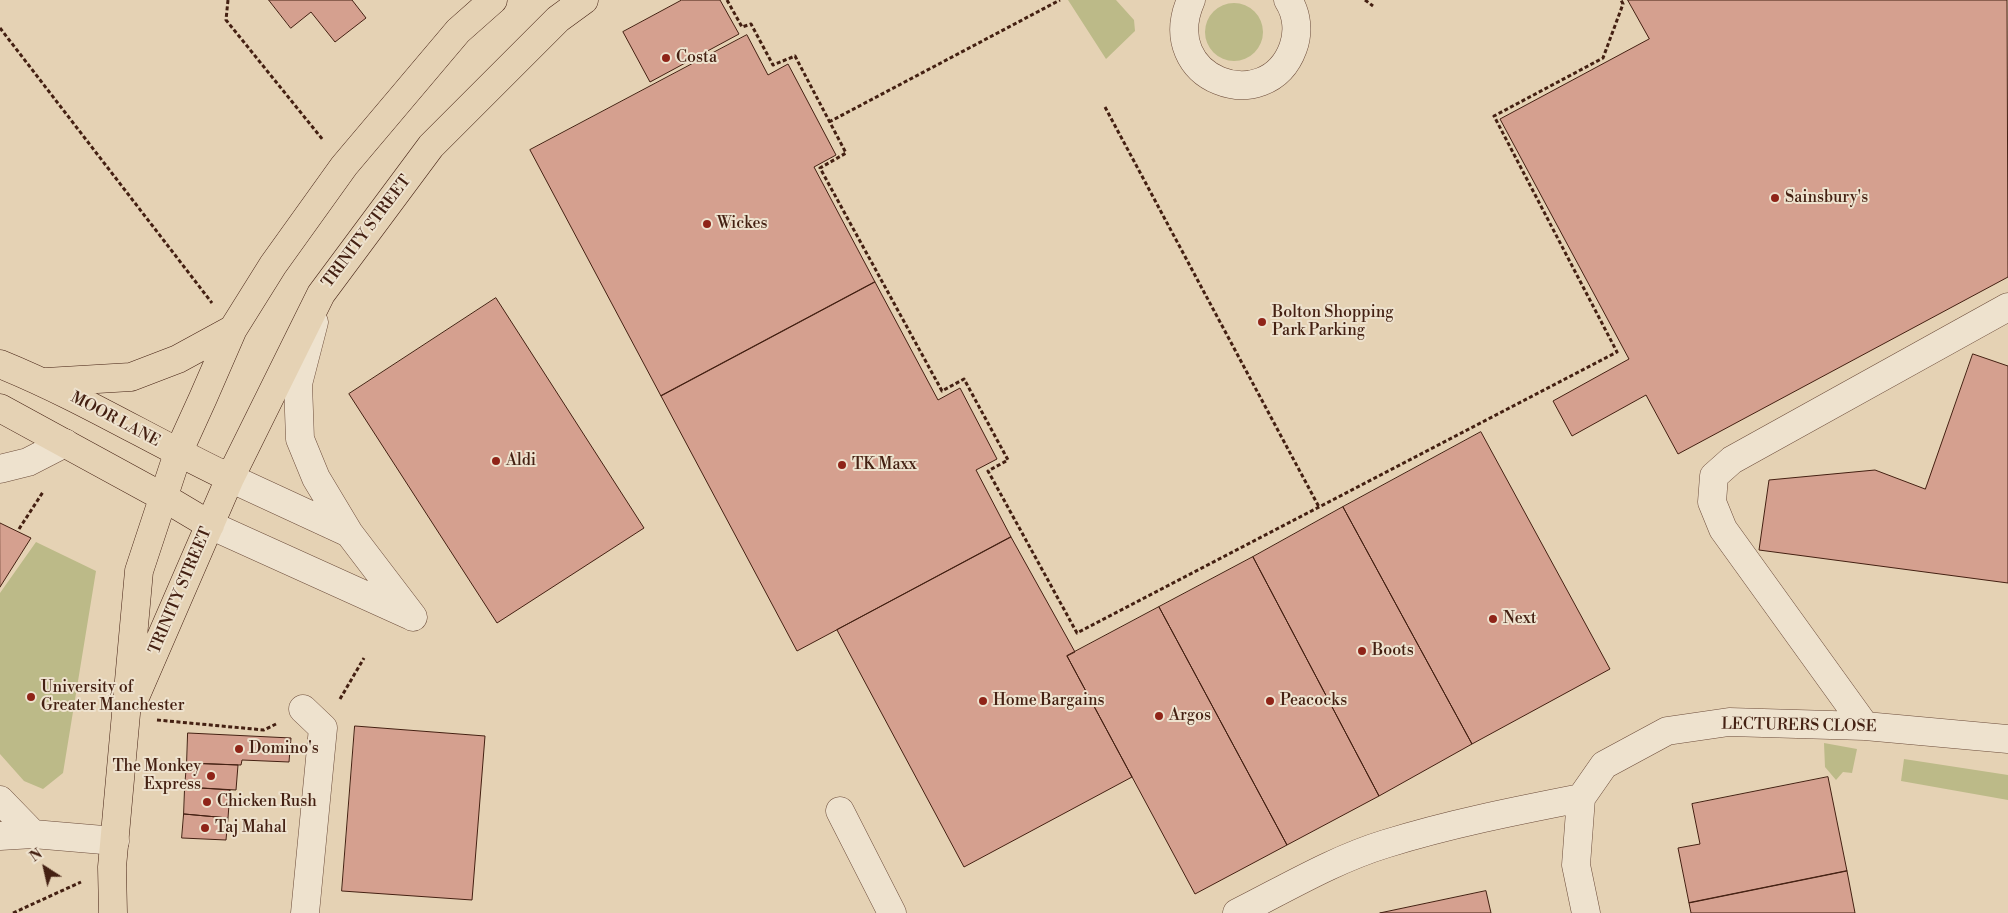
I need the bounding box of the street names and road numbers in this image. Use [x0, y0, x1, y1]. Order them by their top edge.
street label: TRINITY STREET [318, 172, 416, 292]
street label: MOOR LANE [67, 388, 163, 452]
street label: TRINITY STREET [146, 525, 216, 657]
street label: LECTURERS CLOSE [1721, 715, 1877, 737]

